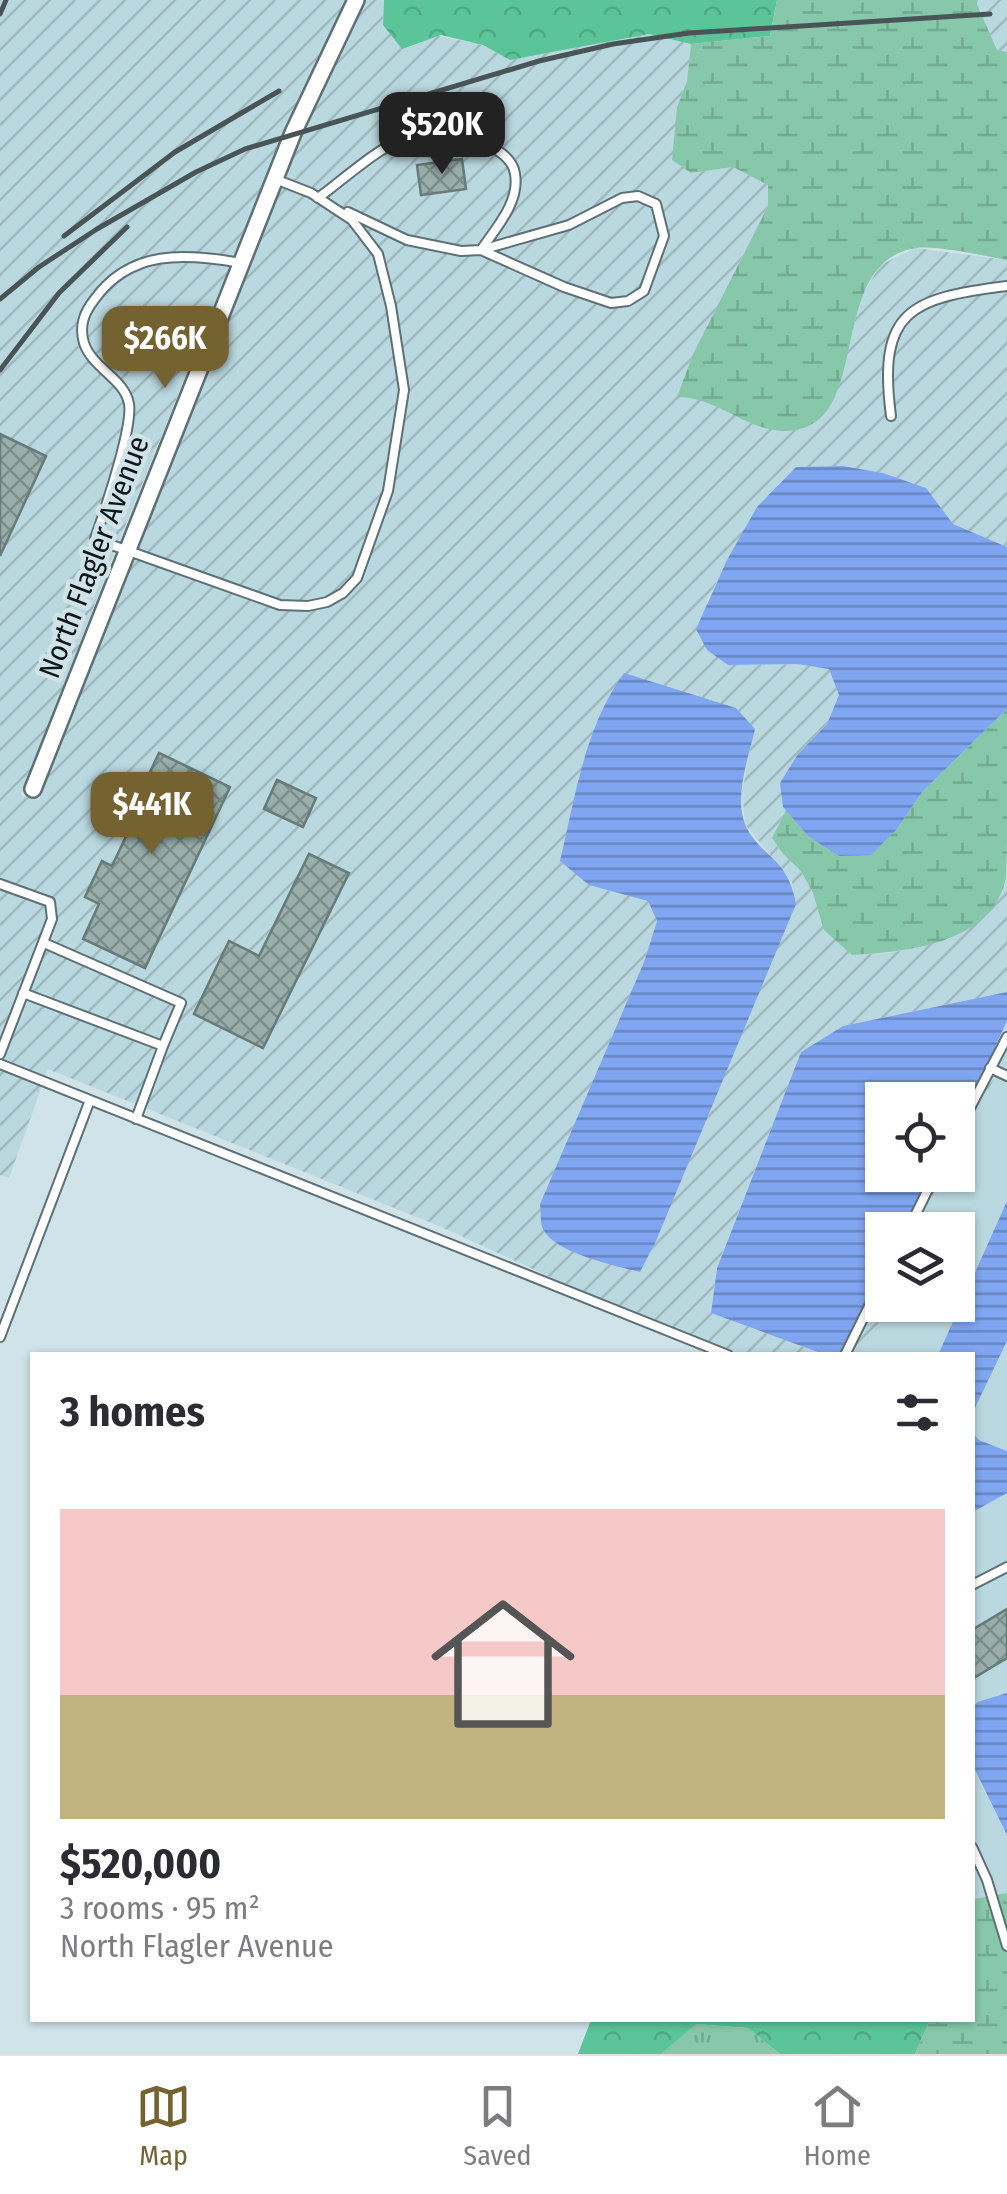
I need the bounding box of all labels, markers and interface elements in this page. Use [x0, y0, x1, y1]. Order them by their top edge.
pin: $520K [372, 92, 512, 177]
text: $520K [401, 105, 483, 143]
pin: $266K [95, 306, 235, 391]
text: $266K [124, 319, 206, 357]
street label: North Flagler Avenue [31, 431, 157, 683]
pin: $441K [82, 772, 222, 857]
text: $441K [113, 785, 191, 823]
map controls [865, 1082, 975, 1322]
button: locate [865, 1082, 975, 1192]
button: layers [865, 1212, 975, 1322]
icon: filters [890, 1385, 945, 1440]
text: 3 homes [60, 1387, 205, 1437]
icon: home [413, 1574, 593, 1754]
text: $520,000 [60, 1839, 221, 1889]
text: 3 rooms · 95 m² [60, 1889, 260, 1927]
text: North Flagler Avenue [60, 1927, 334, 1965]
tab: Map [136, 2079, 191, 2172]
tab: Saved [463, 2079, 532, 2172]
tab: Home [804, 2079, 871, 2172]

